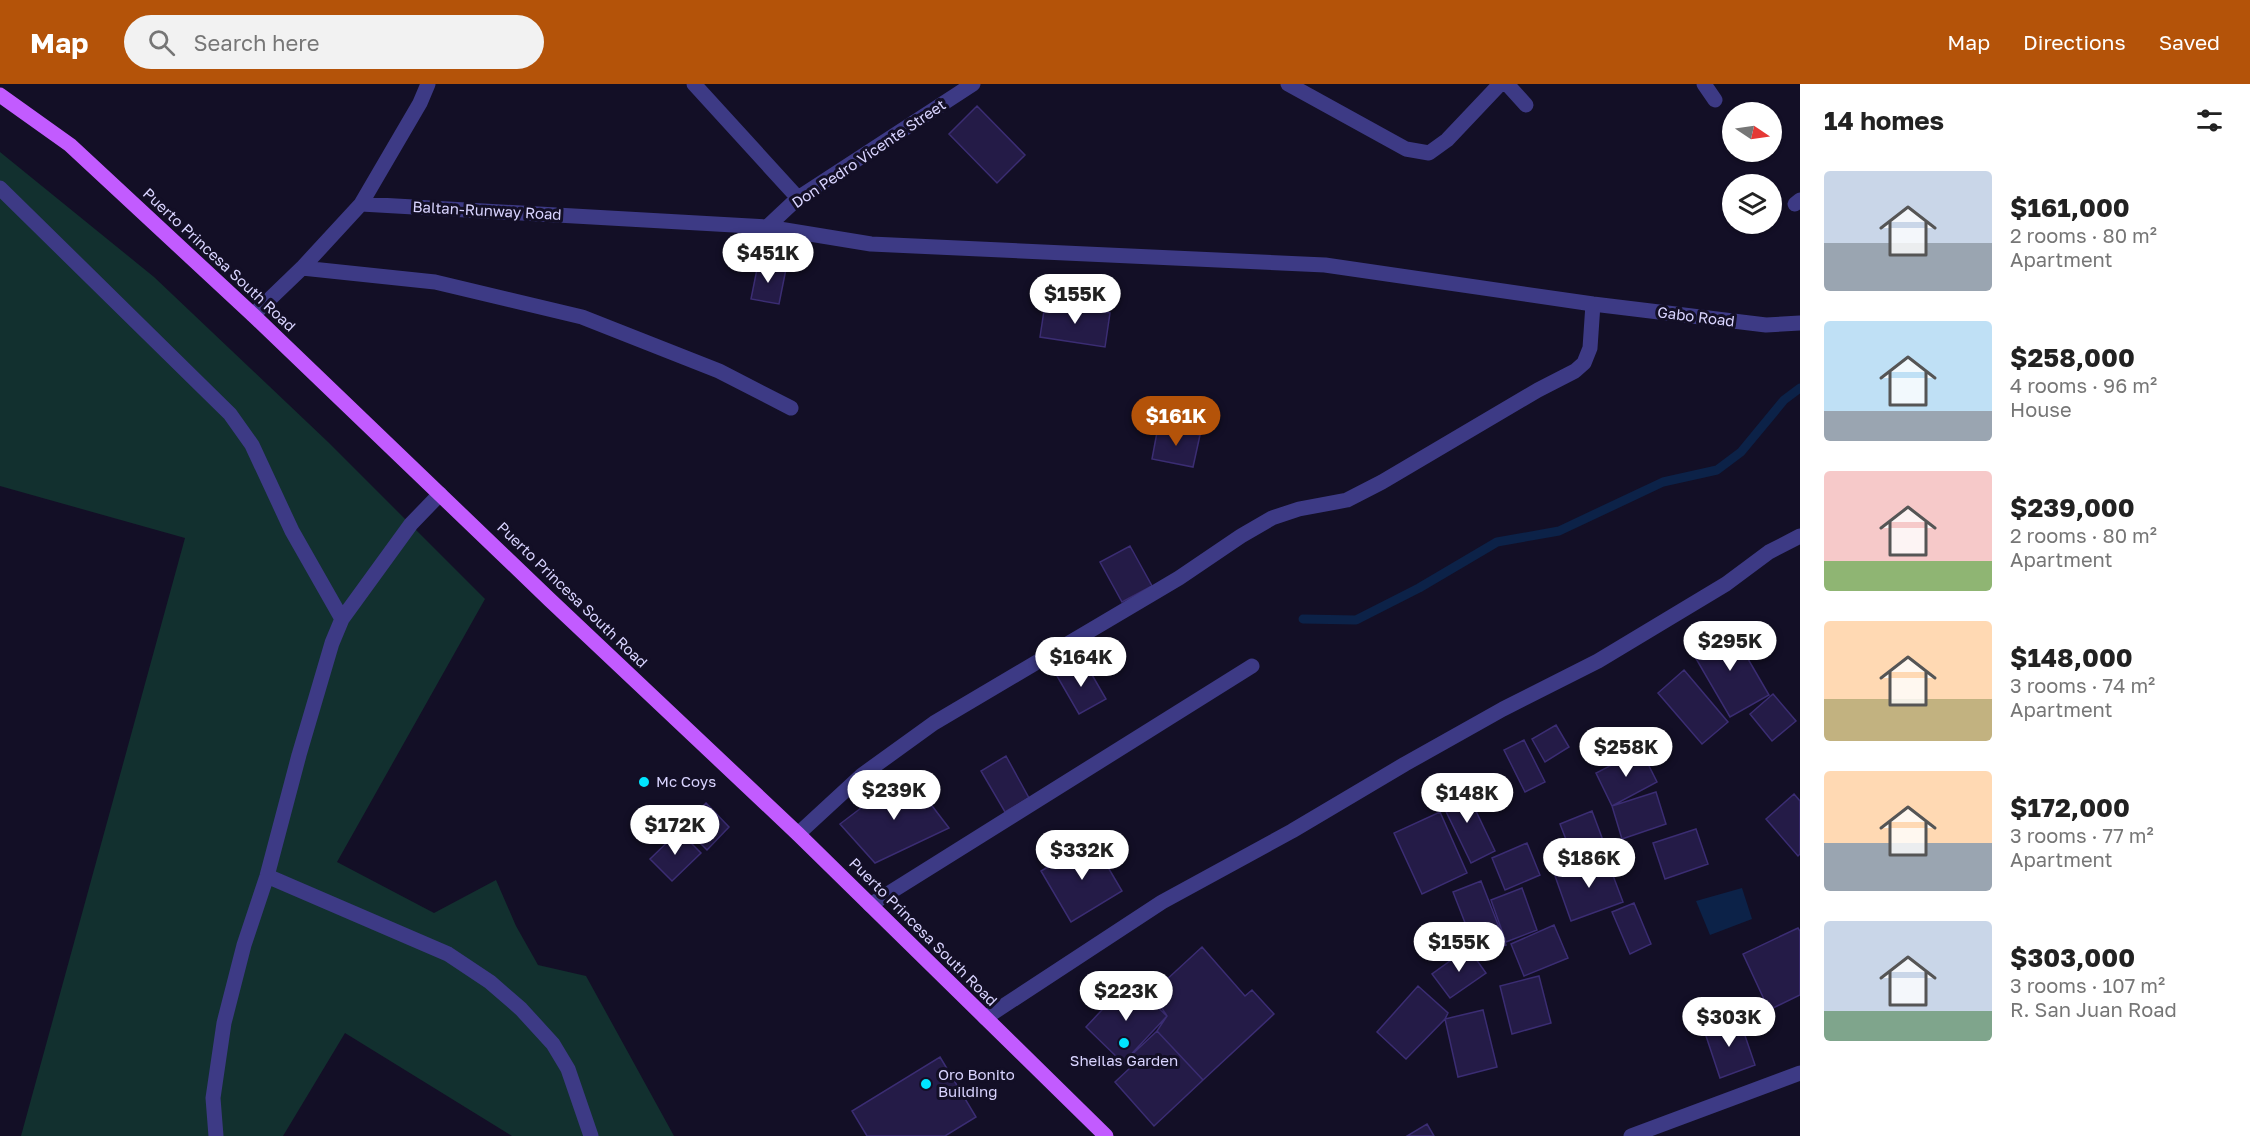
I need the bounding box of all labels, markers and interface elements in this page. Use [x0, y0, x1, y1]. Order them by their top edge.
search box [124, 15, 544, 69]
text: Map [30, 26, 88, 59]
icon: search [145, 26, 178, 59]
text: Search here [193, 29, 319, 56]
text: Map [1947, 29, 1990, 55]
text: Directions [2023, 29, 2126, 55]
text: Saved [2159, 29, 2220, 55]
street label: Don Pedro Vicente Street [788, 95, 949, 211]
north arrow [1722, 102, 1782, 162]
map controls [1722, 102, 1782, 234]
icon: filters [2193, 104, 2226, 137]
text: 14 homes [1824, 105, 1944, 136]
button: layers [1722, 174, 1782, 234]
street label: Puerto Princesa South Road [140, 184, 300, 335]
text: $161,000 [2010, 192, 2130, 223]
icon: home [1872, 195, 1944, 267]
street label: Baltan-Runway Road [412, 197, 562, 223]
text: 2 rooms · 80 m² [2010, 223, 2157, 247]
pin: $451K [726, 233, 810, 284]
text: $451K [737, 240, 799, 264]
text: Apartment [2010, 247, 2113, 271]
pin: $155K [1033, 274, 1117, 325]
text: $155K [1044, 281, 1106, 305]
street label: Gabo Road [1656, 302, 1736, 330]
text: $258,000 [2010, 342, 2135, 373]
icon: home [1872, 345, 1944, 417]
text: 4 rooms · 96 m² [2010, 373, 2157, 397]
pin: $161K [1134, 396, 1218, 447]
text: House [2010, 397, 2072, 421]
text: $161K [1145, 403, 1207, 427]
text: $239,000 [2010, 492, 2135, 523]
icon: home [1872, 495, 1944, 567]
street label: Puerto Princesa South Road [494, 518, 652, 671]
text: 2 rooms · 80 m² [2010, 523, 2157, 547]
text: Apartment [2010, 547, 2113, 571]
pin: $295K [1688, 621, 1772, 672]
text: $295K [1698, 628, 1763, 652]
pin: $164K [1039, 637, 1123, 688]
text: $148,000 [2010, 642, 2133, 673]
text: $164K [1049, 644, 1113, 668]
icon: home [1872, 645, 1944, 717]
text: 3 rooms · 74 m² [2010, 673, 2155, 697]
text: Apartment [2010, 697, 2113, 721]
pin: $258K [1584, 727, 1668, 778]
text: $258K [1593, 734, 1659, 758]
pin: $239K [852, 770, 936, 821]
place label: Mc Coys [656, 772, 716, 790]
pin: $148K [1425, 773, 1509, 824]
marker: Mc Coys [637, 775, 651, 789]
text: $239K [862, 777, 927, 801]
text: $148K [1435, 780, 1499, 804]
text: $172,000 [2010, 792, 2130, 823]
icon: home [1872, 795, 1944, 867]
pin: $172K [633, 805, 717, 856]
text: $172K [644, 812, 706, 836]
text: 3 rooms · 77 m² [2010, 823, 2154, 847]
pin: $332K [1040, 830, 1124, 881]
text: $332K [1050, 837, 1114, 861]
pin: $186K [1547, 838, 1631, 889]
text: $186K [1557, 845, 1621, 869]
text: Apartment [2010, 847, 2113, 871]
street label: Puerto Princesa South Road [846, 854, 1001, 1009]
pin: $155K [1417, 922, 1501, 973]
text: $155K [1428, 929, 1490, 953]
text: $303,000 [2010, 942, 2135, 973]
icon: home [1872, 945, 1944, 1017]
pin: $223K [1084, 971, 1168, 1022]
text: 3 rooms · 107 m² [2010, 973, 2165, 997]
text: $223K [1094, 978, 1158, 1002]
pin: $303K [1687, 997, 1771, 1048]
text: R. San Juan Road [2010, 997, 2177, 1021]
text: $303K [1696, 1004, 1762, 1028]
marker: Sheilas Garden [1117, 1036, 1131, 1050]
place label: Sheilas Garden [1070, 1051, 1178, 1069]
place label: Oro Bonito Building [938, 1065, 1015, 1100]
marker: Oro Bonito Building [919, 1077, 933, 1091]

